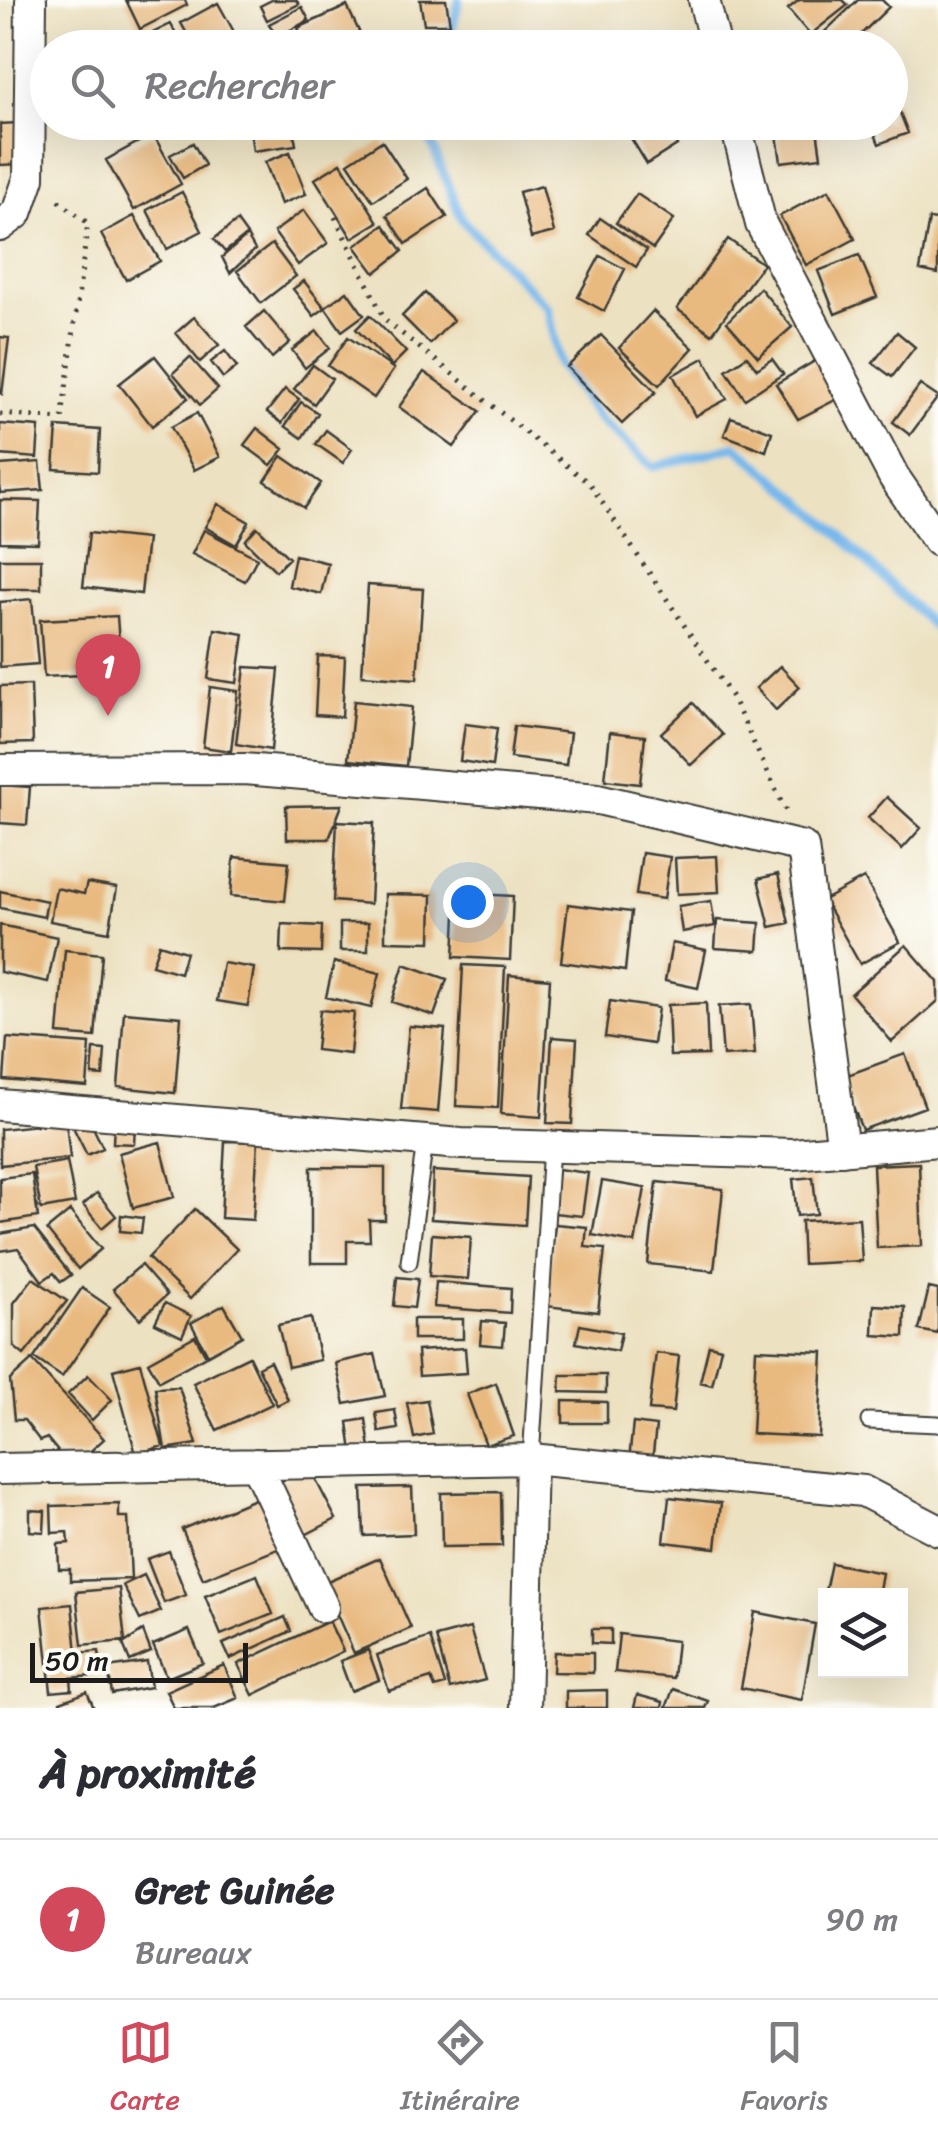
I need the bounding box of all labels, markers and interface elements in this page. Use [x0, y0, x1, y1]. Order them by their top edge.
search box [30, 30, 908, 140]
text: Rechercher [145, 52, 334, 119]
icon: search [65, 58, 120, 113]
pin: 1 [76, 634, 140, 716]
your location [443, 877, 494, 928]
map controls [818, 1588, 908, 1678]
button: layers [818, 1588, 908, 1678]
text: 50 m [45, 1636, 109, 1685]
scale bar [30, 1638, 248, 1682]
text: À proximité [40, 1736, 256, 1810]
text: Gret Guinée [135, 1857, 335, 1924]
text: 1 [66, 1891, 79, 1948]
text: 90 m [825, 1891, 898, 1948]
text: Bureaux [135, 1924, 251, 1981]
tab: Carte [110, 2015, 180, 2124]
tab: Itinéraire [400, 2015, 520, 2124]
tab: Favoris [741, 2015, 828, 2124]

